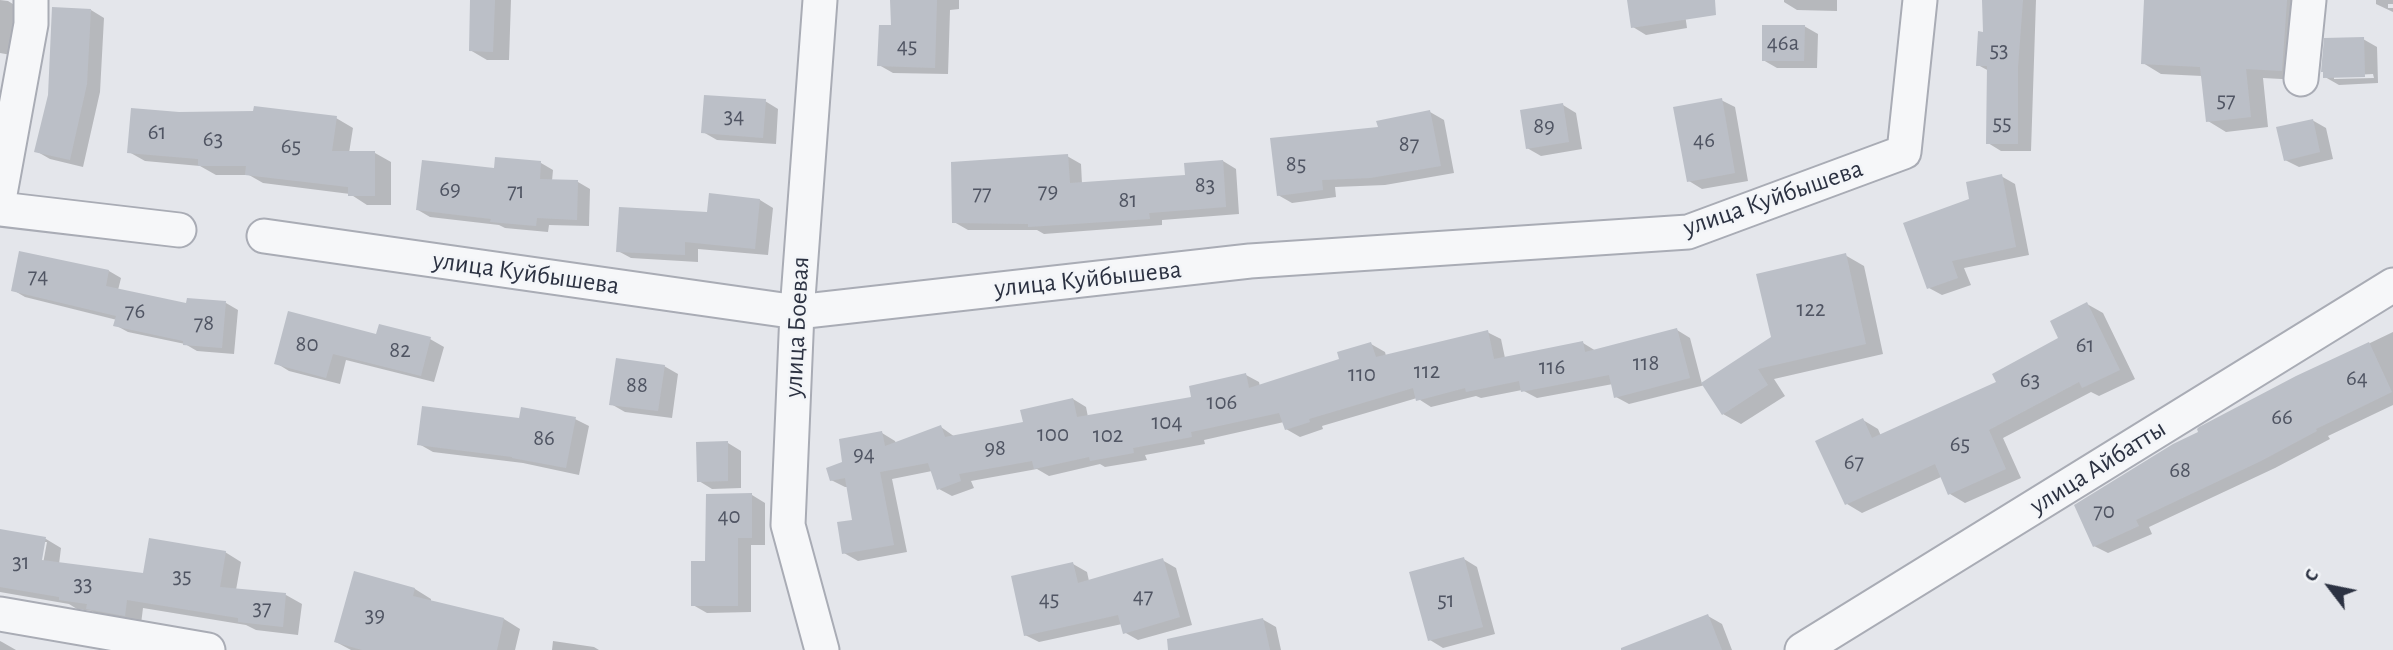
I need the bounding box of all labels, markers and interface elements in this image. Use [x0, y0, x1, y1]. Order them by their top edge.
house number: 46а [1767, 29, 1799, 57]
house number: 45 [897, 32, 917, 60]
house number: 53 [1989, 36, 2009, 64]
house number: 57 [2216, 86, 2236, 114]
house number: 34 [724, 102, 744, 130]
house number: 55 [1992, 109, 2012, 137]
house number: 89 [1533, 112, 1555, 140]
house number: 61 [148, 118, 166, 146]
house number: 63 [203, 125, 223, 153]
house number: 46 [1693, 126, 1715, 154]
house number: 87 [1399, 130, 1419, 158]
house number: 65 [281, 132, 301, 160]
house number: 85 [1286, 150, 1306, 178]
street label: улица Куйбышева [1679, 153, 1867, 243]
house number: 83 [1195, 171, 1215, 199]
house number: 69 [439, 175, 461, 203]
house number: 71 [507, 177, 525, 205]
house number: 79 [1038, 177, 1058, 205]
house number: 77 [972, 179, 992, 207]
house number: 81 [1119, 186, 1137, 214]
street label: улица Куйбышева [431, 244, 621, 302]
street label: улица Куйбышева [993, 254, 1183, 304]
street label: улица Боевая [778, 256, 816, 398]
house number: 74 [28, 262, 48, 290]
house number: 122 [1797, 295, 1825, 323]
house number: 76 [125, 297, 145, 325]
house number: 78 [194, 309, 214, 337]
house number: 80 [295, 330, 319, 358]
house number: 61 [2076, 331, 2094, 359]
house number: 82 [389, 336, 411, 364]
house number: 118 [1633, 349, 1659, 377]
house number: 116 [1539, 353, 1565, 381]
house number: 112 [1414, 357, 1440, 385]
house number: 110 [1348, 360, 1376, 388]
house number: 64 [2346, 364, 2368, 392]
house number: 63 [2020, 366, 2040, 394]
house number: 88 [626, 371, 648, 399]
house number: 106 [1207, 388, 1237, 416]
house number: 66 [2271, 403, 2293, 431]
house number: 104 [1151, 408, 1183, 436]
street label: улица Айбатты [2024, 413, 2172, 521]
house number: 100 [1037, 420, 1069, 448]
house number: 102 [1093, 421, 1123, 449]
house number: 86 [533, 424, 555, 452]
house number: 65 [1950, 430, 1970, 458]
house number: 98 [984, 434, 1006, 462]
house number: 94 [853, 440, 875, 468]
house number: 67 [1844, 448, 1864, 476]
house number: 68 [2169, 456, 2191, 484]
house number: 70 [2093, 497, 2115, 525]
house number: 40 [717, 502, 741, 530]
house number: 31 [12, 548, 30, 576]
north arrow [2295, 552, 2365, 622]
house number: 35 [172, 562, 192, 590]
text: С [2301, 566, 2323, 585]
house number: 33 [74, 570, 92, 598]
house number: 47 [1133, 582, 1153, 610]
house number: 45 [1039, 585, 1059, 613]
house number: 51 [1437, 586, 1455, 614]
house number: 37 [252, 594, 272, 622]
house number: 39 [365, 601, 385, 629]

